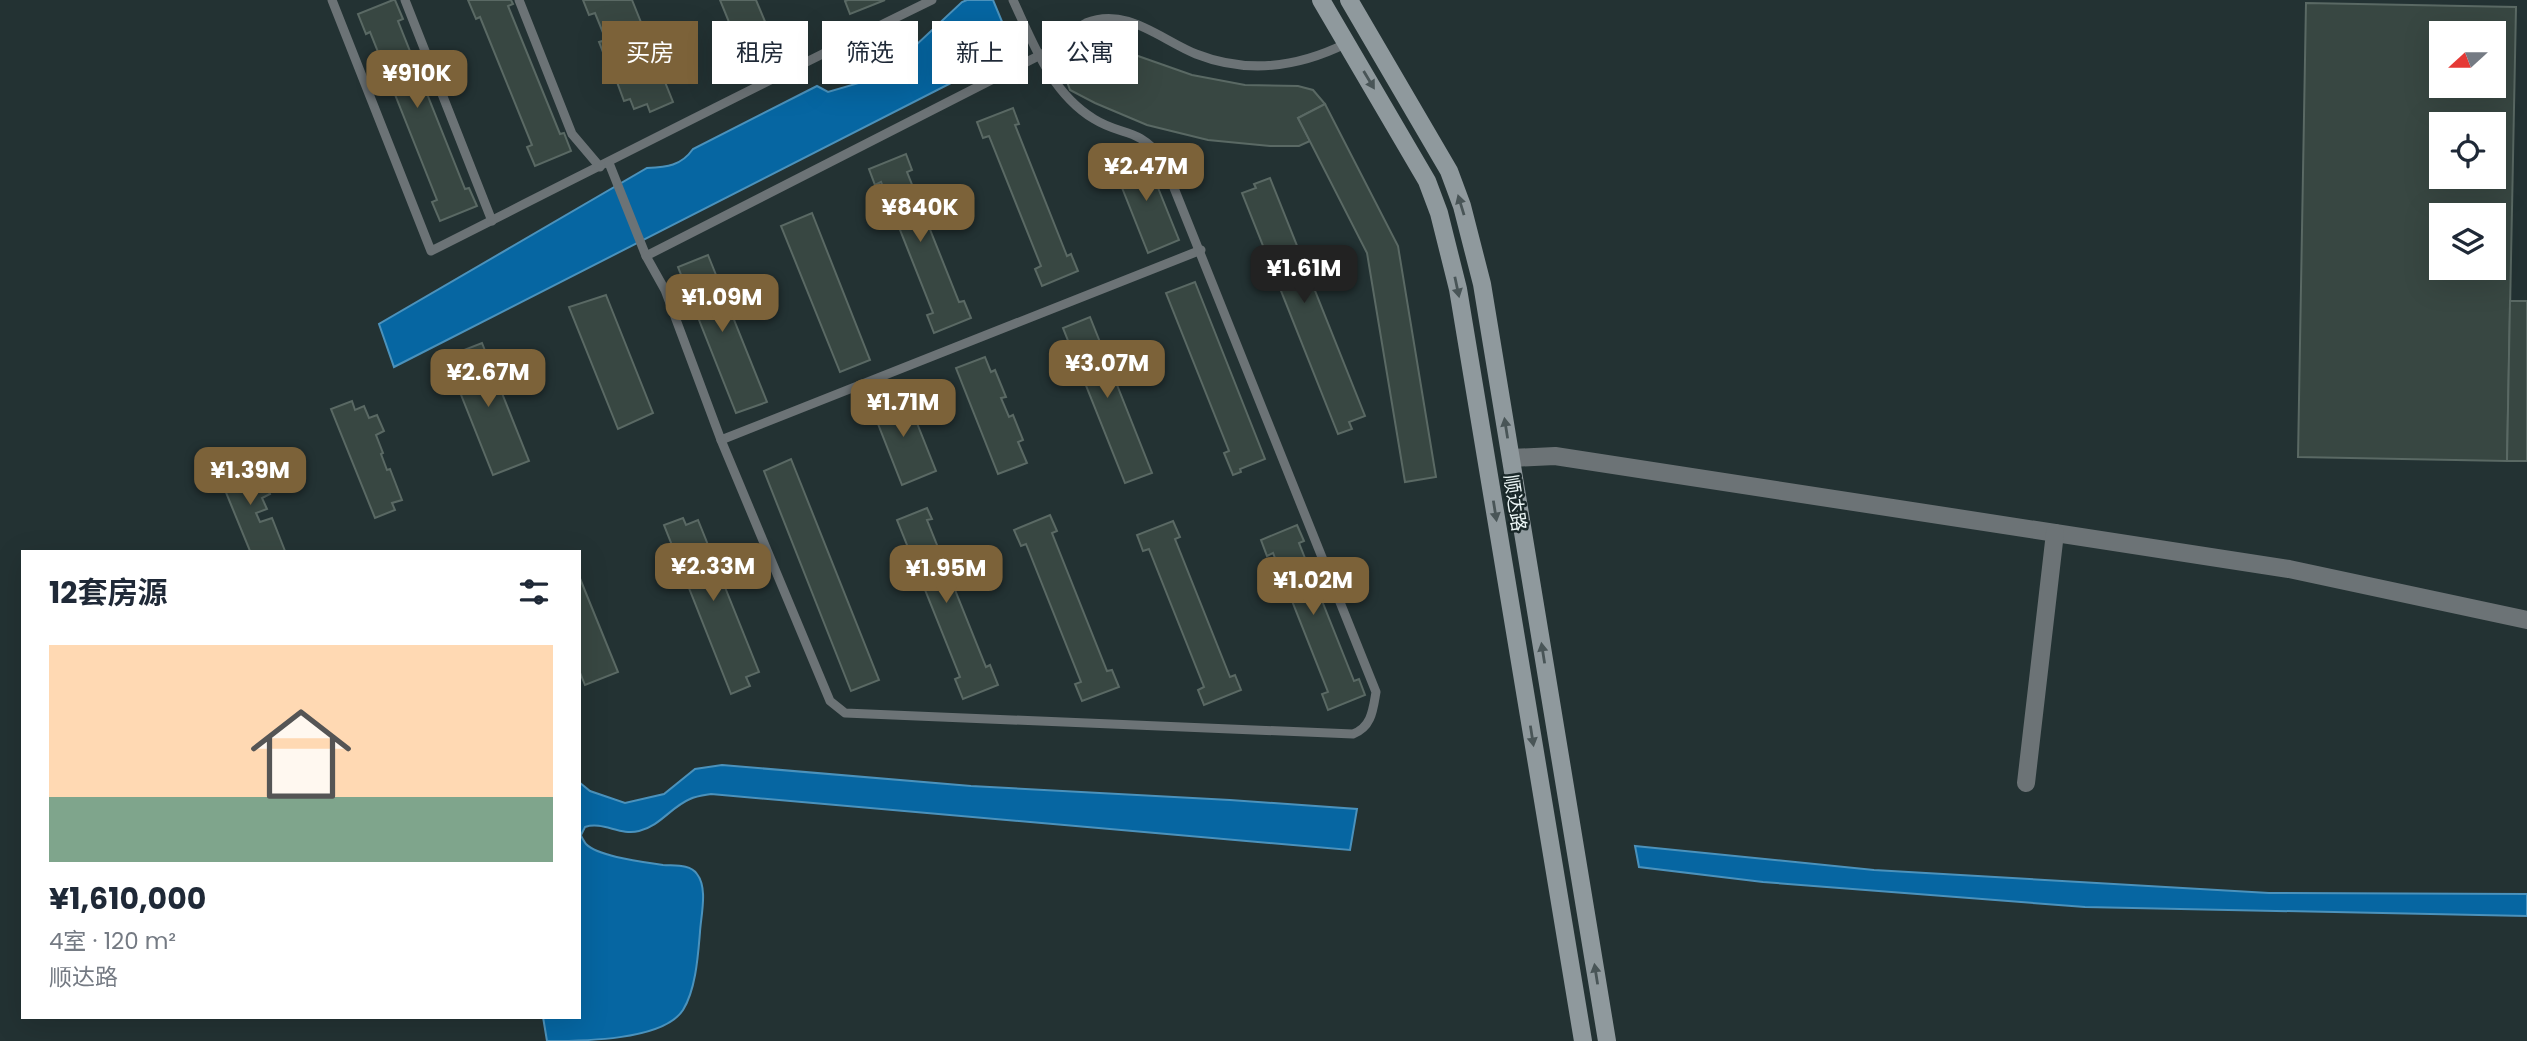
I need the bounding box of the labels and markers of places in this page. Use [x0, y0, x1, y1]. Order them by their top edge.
pin: ¥910K [368, 50, 466, 110]
pin: ¥2.47M [1089, 144, 1203, 203]
pin: ¥840K [871, 184, 969, 244]
pin: ¥1.61M [1247, 246, 1361, 305]
pin: ¥1.09M [665, 274, 779, 334]
pin: ¥3.07M [1050, 340, 1164, 400]
pin: ¥2.67M [431, 350, 545, 409]
pin: ¥1.71M [846, 380, 960, 439]
pin: ¥1.39M [193, 448, 307, 507]
pin: ¥2.33M [656, 544, 770, 603]
pin: ¥1.95M [889, 546, 1003, 605]
pin: ¥1.02M [1256, 558, 1370, 617]

